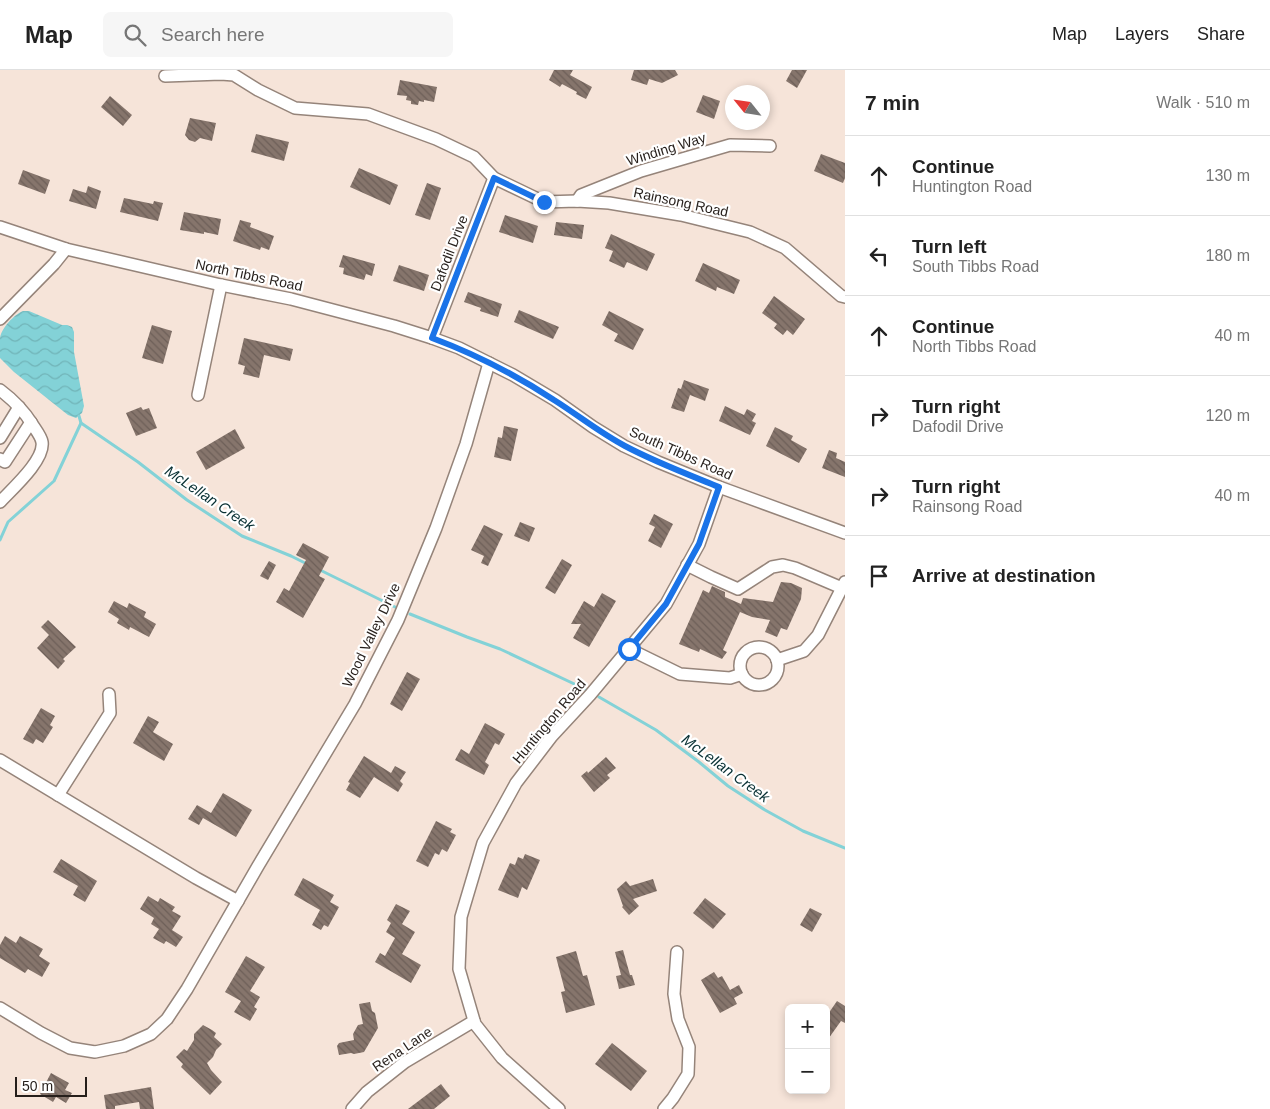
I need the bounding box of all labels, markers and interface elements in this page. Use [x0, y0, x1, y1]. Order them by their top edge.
search box [103, 12, 453, 57]
text: Map [25, 21, 73, 48]
icon: search [121, 21, 149, 49]
text: Search here [161, 24, 265, 45]
text: Map [1052, 24, 1087, 44]
text: Layers [1115, 24, 1169, 44]
text: Share [1197, 24, 1245, 44]
north arrow [725, 85, 770, 130]
text: 7 min [865, 91, 920, 114]
text: Walk · 510 m [1156, 94, 1250, 111]
street label: Winding Way [624, 129, 708, 169]
text: Continue [912, 156, 994, 177]
icon: ahead [865, 162, 893, 190]
text: 130 m [1206, 167, 1250, 184]
text: Huntington Road [912, 178, 1032, 195]
street label: Rainsong Road [632, 184, 730, 220]
route end [533, 191, 556, 214]
street label: Dafodil Drive [427, 213, 471, 293]
text: Turn left [912, 236, 987, 257]
icon: left [865, 242, 893, 270]
text: 180 m [1206, 247, 1250, 264]
street label: North Tibbs Road [194, 256, 304, 294]
text: South Tibbs Road [912, 258, 1039, 275]
text: Continue [912, 316, 994, 337]
icon: ahead [865, 322, 893, 350]
text: 40 m [1214, 327, 1250, 344]
text: North Tibbs Road [912, 338, 1037, 355]
text: Turn right [912, 396, 1000, 417]
icon: right [865, 402, 893, 430]
text: 120 m [1206, 407, 1250, 424]
text: Dafodil Drive [912, 418, 1004, 435]
street label: South Tibbs Road [627, 423, 735, 483]
water label: McLellan Creek [162, 462, 259, 535]
text: Turn right [912, 476, 1000, 497]
icon: right [865, 482, 893, 510]
text: 40 m [1214, 487, 1250, 504]
text: Rainsong Road [912, 498, 1022, 515]
icon: arrive [865, 562, 893, 590]
text: Arrive at destination [912, 565, 1096, 586]
street label: Wood Valley Drive [339, 580, 403, 690]
route start [618, 638, 641, 661]
street label: Huntington Road [509, 676, 589, 766]
water label: McLellan Creek [679, 730, 774, 806]
map controls [785, 1004, 830, 1094]
button: + [785, 1004, 830, 1049]
street label: Rena Lane [369, 1023, 435, 1075]
button: − [785, 1049, 830, 1094]
scale bar [15, 1074, 88, 1097]
text: 50 m [22, 1078, 53, 1094]

